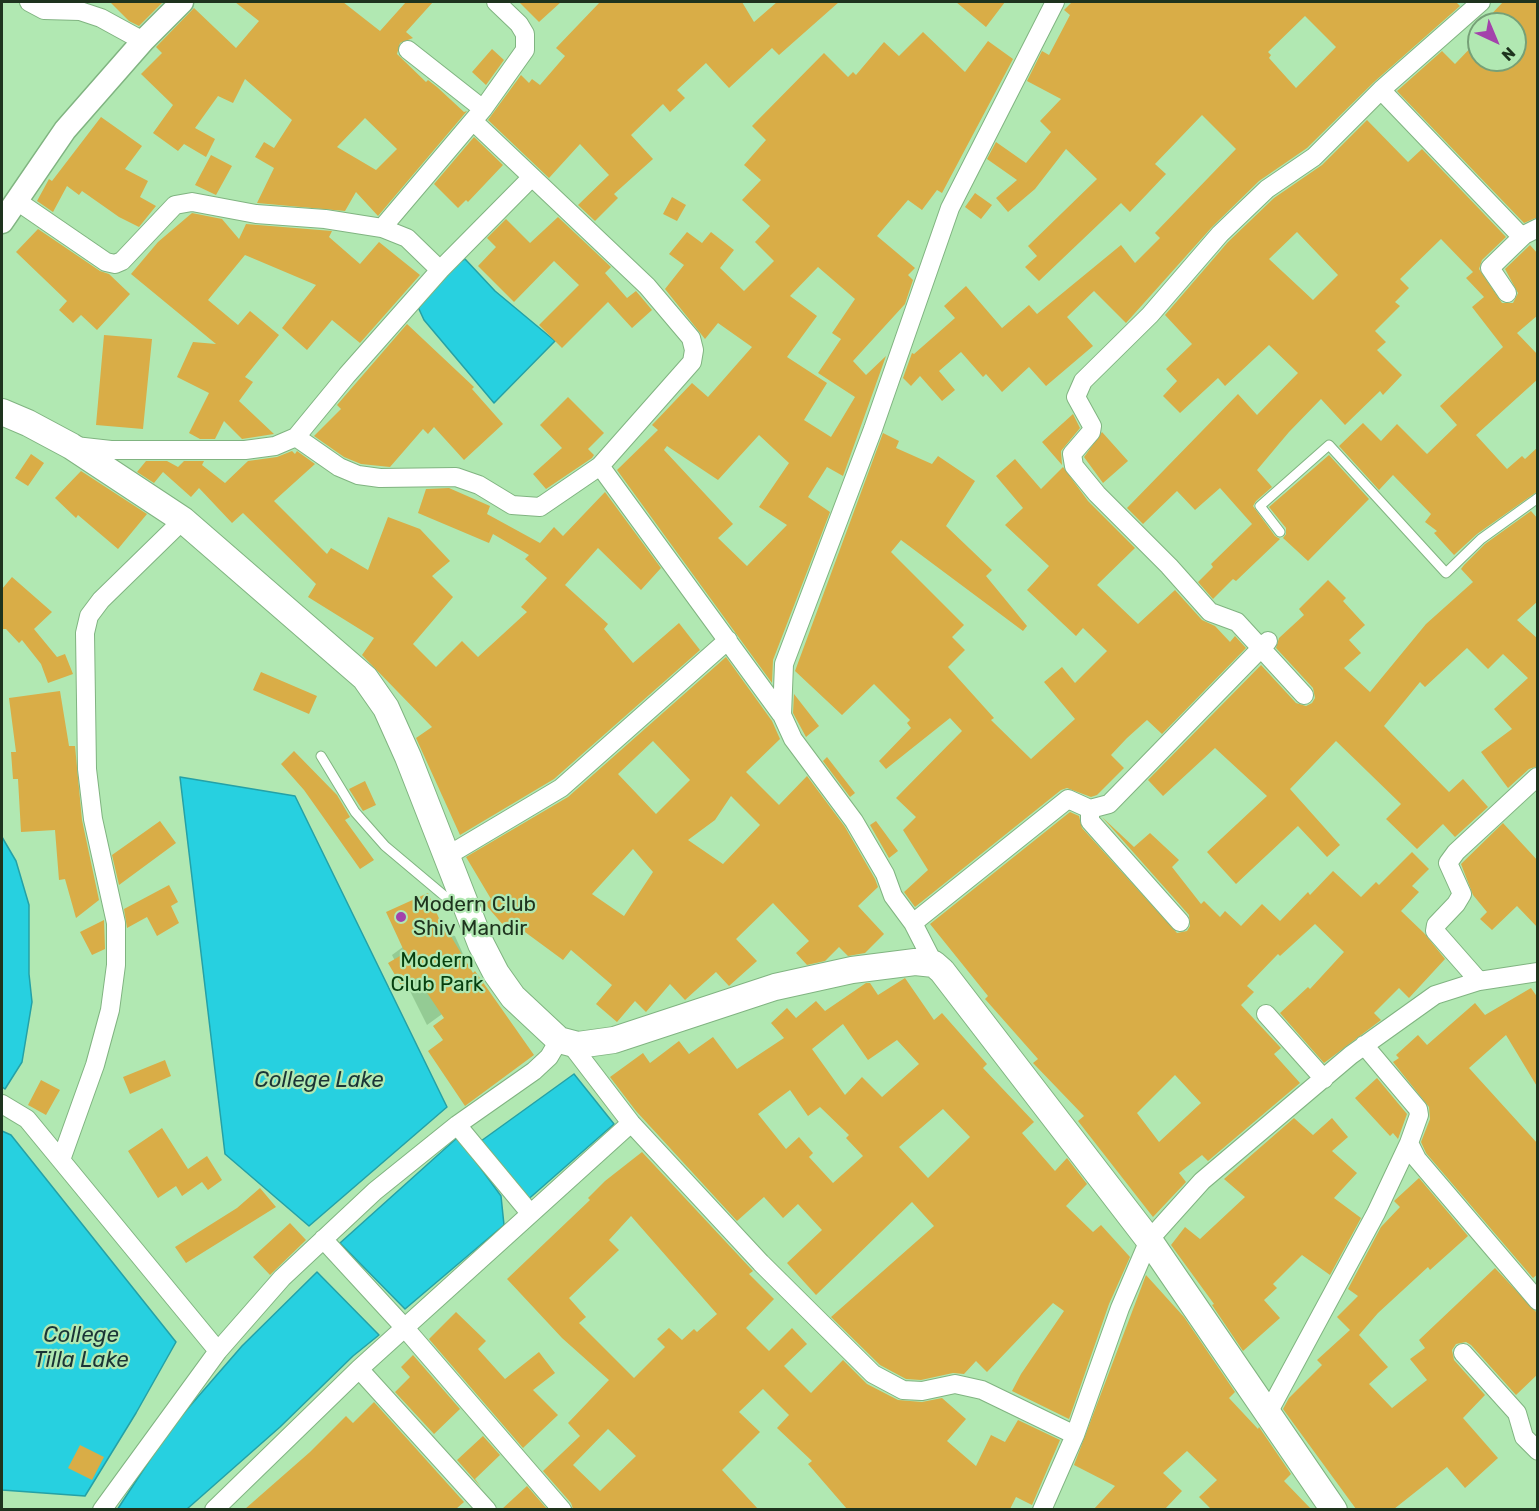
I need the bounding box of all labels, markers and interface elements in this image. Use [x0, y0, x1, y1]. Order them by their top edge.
north arrow [1467, 12, 1527, 72]
text: N [1498, 43, 1519, 65]
place label: Modern Club Shiv Mandir [413, 892, 536, 942]
marker: Modern Club Shiv Mandir [394, 910, 408, 924]
park label: Modern Club Park [390, 948, 484, 998]
water label: College Lake [254, 1068, 384, 1094]
water label: College Tilla Lake [34, 1323, 128, 1374]

